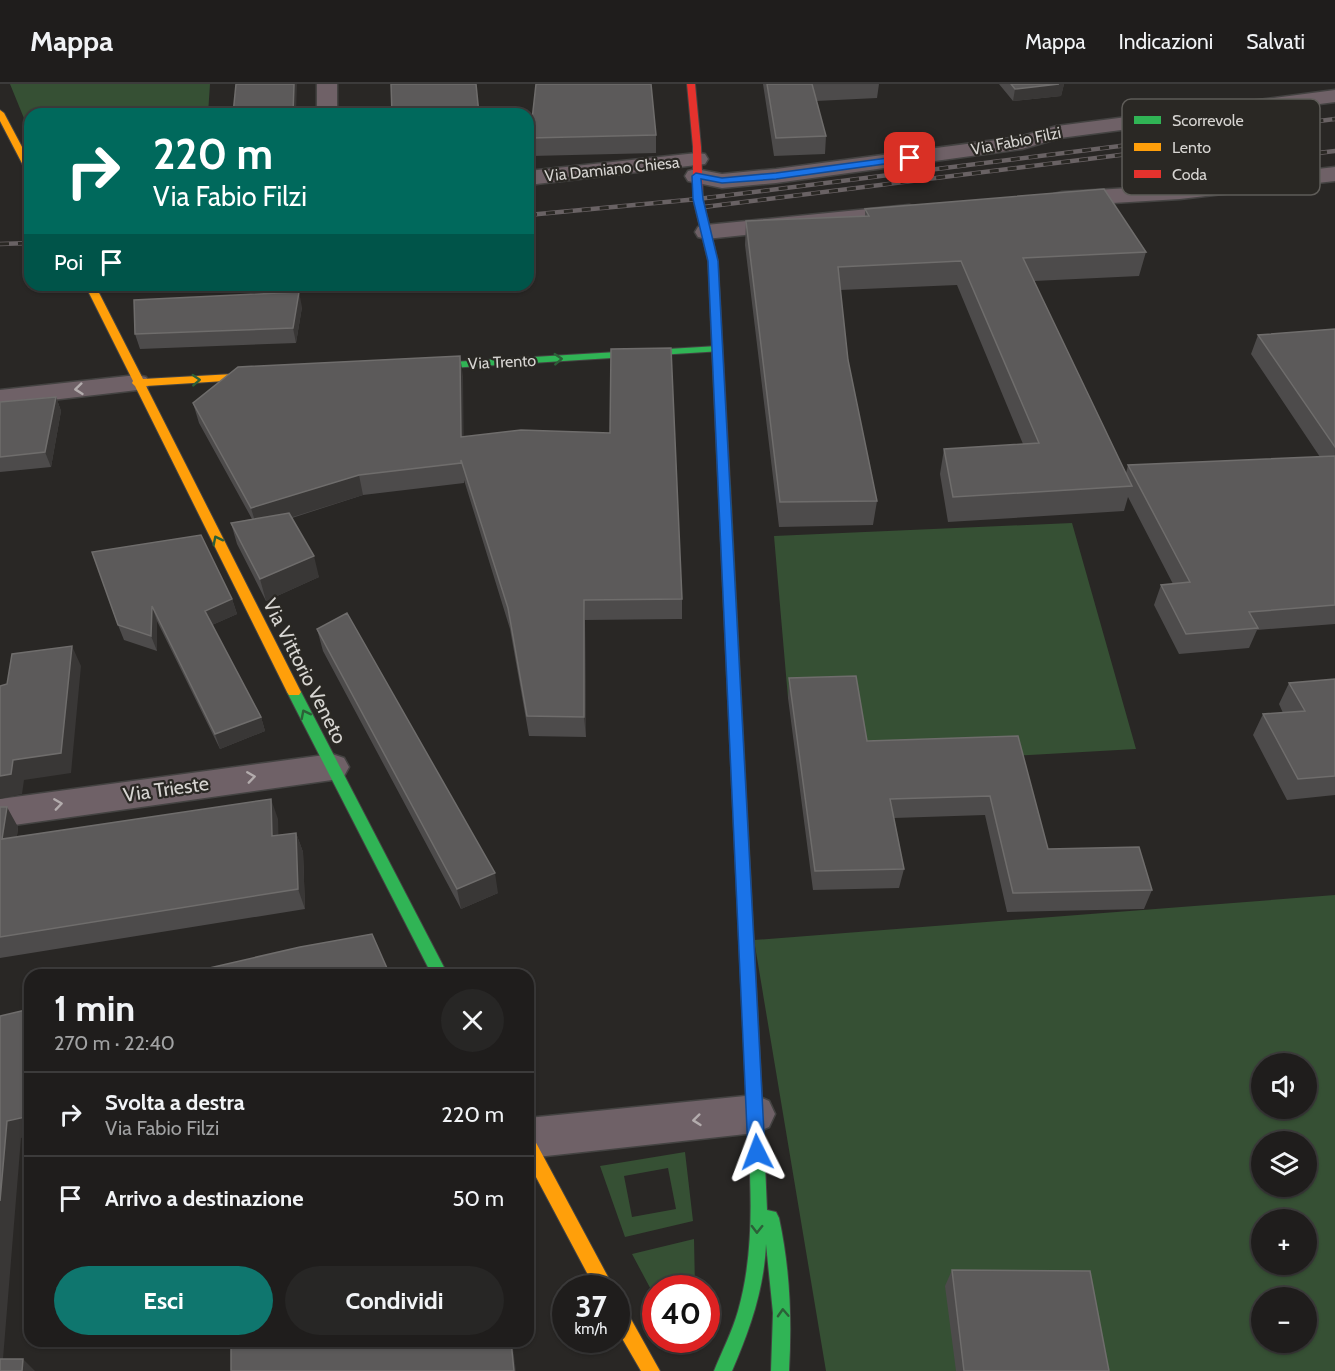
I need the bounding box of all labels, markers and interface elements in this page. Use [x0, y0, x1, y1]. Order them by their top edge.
text: Mappa [30, 24, 113, 58]
text: Mappa [1025, 29, 1086, 54]
text: Indicazioni [1119, 29, 1213, 54]
text: Salvati [1246, 29, 1305, 54]
legend [1122, 99, 1320, 195]
text: Scorrevole [1172, 111, 1244, 130]
street label: Via Fabio Filzi [969, 123, 1063, 159]
text: 220 m [153, 128, 273, 180]
icon: right [54, 132, 132, 210]
pin [884, 132, 935, 183]
text: Lento [1172, 138, 1211, 157]
icon: arrive [893, 141, 926, 174]
street label: Via Damiano Chiesa [544, 152, 681, 186]
text: Coda [1172, 165, 1207, 184]
text: Via Fabio Filzi [153, 180, 307, 213]
icon: arrive [95, 246, 128, 279]
text: Poi [54, 249, 83, 276]
street label: Via Trento [467, 351, 537, 373]
one-way arrow [554, 352, 563, 365]
one-way arrow [191, 373, 200, 386]
one-way arrow [75, 382, 84, 395]
one-way arrow [213, 536, 224, 547]
street label: Via Vittorio Veneto [258, 594, 352, 748]
one-way arrow [301, 710, 312, 721]
street label: Via Trieste [122, 771, 210, 807]
one-way arrow [246, 772, 256, 784]
one-way arrow [53, 799, 63, 811]
text: 1 min [54, 986, 135, 1030]
button: close [441, 989, 504, 1052]
text: 270 m · 22:40 [54, 1031, 175, 1055]
map controls [1251, 1053, 1317, 1353]
button: sound [1251, 1053, 1317, 1119]
text: Svolta a destra [105, 1089, 245, 1116]
icon: right [54, 1098, 87, 1131]
text: 220 m [441, 1101, 504, 1128]
one-way arrow [692, 1113, 701, 1126]
text: Via Fabio Filzi [105, 1116, 219, 1140]
position arrow [725, 1120, 789, 1184]
button: layers [1251, 1131, 1317, 1197]
icon: arrive [54, 1182, 87, 1215]
text: Arrivo a destinazione [105, 1185, 303, 1212]
text: 50 m [452, 1185, 504, 1212]
button: + [1251, 1209, 1317, 1275]
one-way arrow [751, 1225, 763, 1234]
button: Esci [54, 1266, 273, 1335]
button: Condividi [285, 1266, 504, 1335]
speed limit sign: 40 [642, 1275, 720, 1353]
button: − [1251, 1287, 1317, 1353]
text: 37 [575, 1288, 607, 1325]
one-way arrow [777, 1308, 790, 1317]
text: km/h [575, 1320, 607, 1338]

